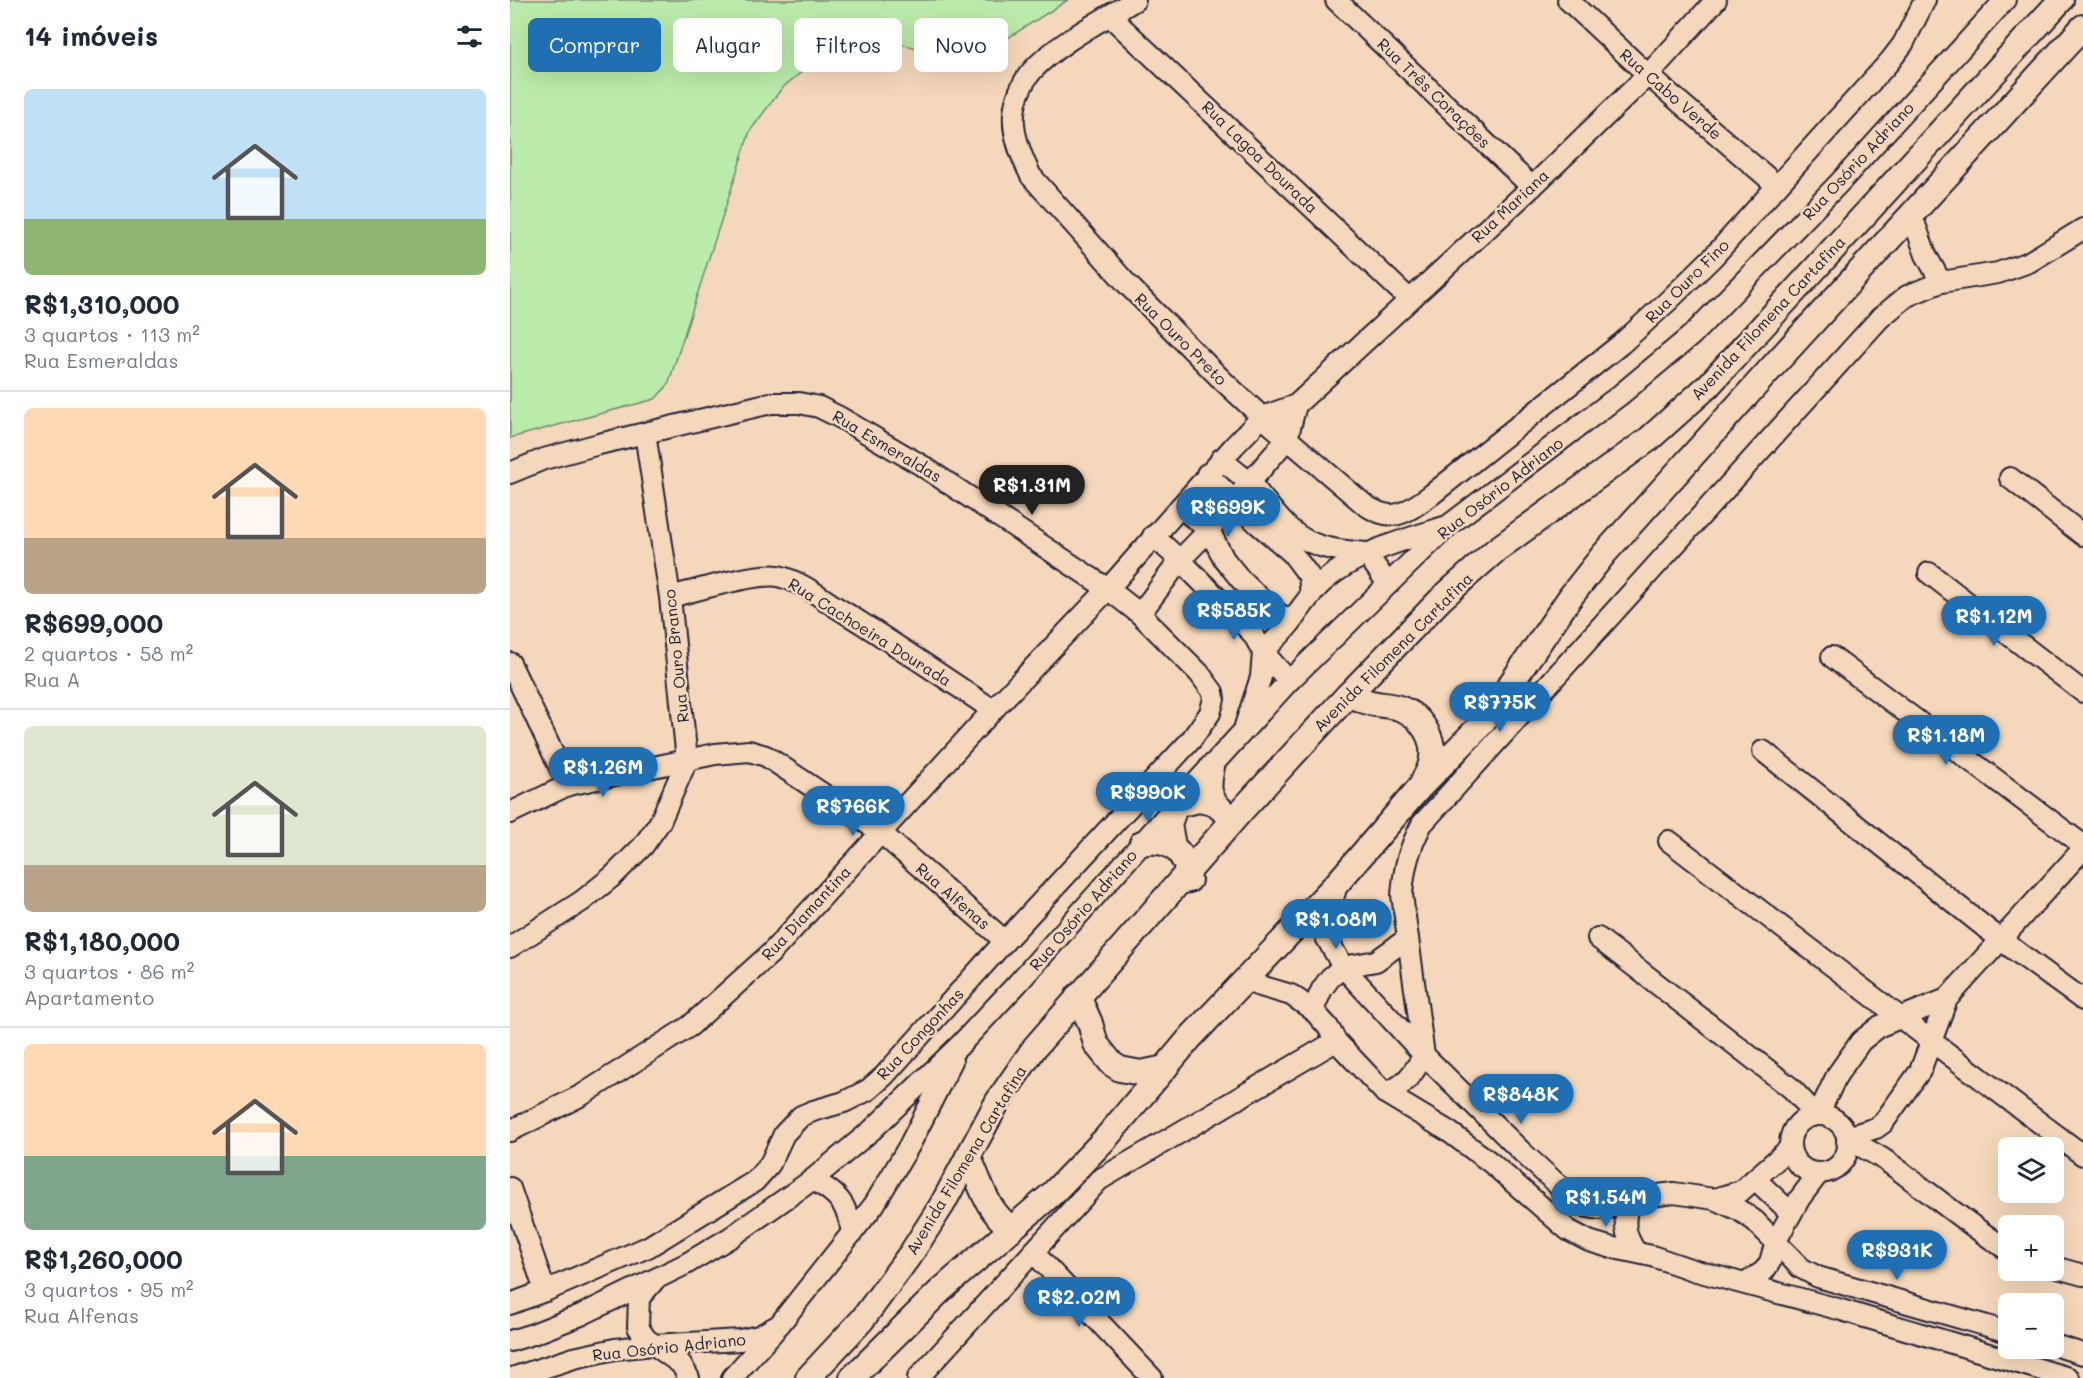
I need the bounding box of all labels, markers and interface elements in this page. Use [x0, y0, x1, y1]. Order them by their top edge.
chip: Comprar [528, 18, 661, 72]
chip: Alugar [673, 18, 782, 72]
chip: Filtros [794, 18, 902, 72]
chip: Novo [914, 18, 1008, 72]
text: 14 imóveis [24, 19, 158, 53]
icon: filters [453, 20, 486, 53]
street label: Rua Três Corações [1373, 33, 1495, 152]
street label: Rua Cabo Verde [1616, 44, 1727, 144]
street label: Rua Lagoa Dourada [1198, 96, 1323, 218]
street label: Rua Osório Adriano [1797, 97, 1918, 224]
icon: home [201, 128, 309, 236]
street label: Rua Mariana [1466, 164, 1553, 247]
street label: Avenida Filomena Cartafina [1686, 231, 1849, 404]
street label: Rua Ouro Fino [1640, 234, 1733, 327]
text: R$1,310,000 [24, 287, 180, 321]
street label: Rua Ouro Preto [1131, 288, 1232, 389]
text: 3 quartos · 113 m² [24, 321, 200, 347]
text: Rua Esmeraldas [24, 347, 179, 373]
street label: Rua Esmeraldas [829, 405, 946, 486]
street label: Rua Osório Adriano [1433, 432, 1567, 543]
icon: home [201, 447, 309, 555]
pin: R$1.31M [977, 465, 1087, 516]
text: R$1.31M [993, 471, 1071, 497]
pin: R$699K [1179, 487, 1277, 538]
text: R$699K [1190, 493, 1266, 519]
street label: Avenida Filomena Cartafina [1308, 567, 1477, 736]
street label: Rua Cachoeira Dourada [785, 573, 956, 690]
street label: Rua Ouro Branco [658, 588, 693, 724]
pin: R$585K [1185, 590, 1283, 641]
text: R$585K [1196, 596, 1272, 622]
pin: R$1.12M [1939, 596, 2049, 647]
text: R$1.12M [1955, 602, 2033, 628]
text: R$699,000 [24, 606, 163, 640]
text: 2 quartos · 58 m² [24, 640, 193, 666]
text: Rua A [24, 666, 80, 692]
pin: R$775K [1451, 682, 1549, 733]
text: R$775K [1463, 688, 1537, 714]
pin: R$1.18M [1891, 715, 2001, 766]
text: R$1.18M [1907, 721, 1985, 747]
pin: R$1.26M [548, 747, 658, 798]
text: R$1.26M [563, 753, 643, 779]
icon: home [201, 765, 309, 873]
pin: R$990K [1099, 772, 1197, 823]
text: R$990K [1110, 778, 1186, 804]
pin: R$766K [804, 786, 902, 837]
text: R$766K [816, 792, 890, 818]
street label: Rua Osório Adriano [1024, 845, 1141, 975]
street label: Rua Alfenas [912, 858, 995, 934]
street label: Rua Diamantina [756, 861, 855, 965]
pin: R$1.08M [1281, 899, 1391, 950]
text: R$1.08M [1295, 905, 1377, 931]
text: R$1,180,000 [24, 924, 180, 958]
text: 3 quartos · 86 m² [24, 958, 194, 984]
street label: Rua Congonhas [872, 983, 968, 1084]
text: Apartamento [24, 984, 154, 1010]
street label: Avenida Filomena Cartafina [901, 1061, 1031, 1258]
pin: R$848K [1472, 1074, 1570, 1125]
text: R$848K [1483, 1080, 1559, 1106]
icon: home [201, 1083, 309, 1191]
map controls [1998, 1137, 2064, 1359]
button: layers [1998, 1137, 2064, 1203]
pin: R$1.54M [1551, 1177, 1661, 1228]
text: R$1.54M [1565, 1183, 1647, 1209]
button: + [1998, 1215, 2064, 1281]
pin: R$931K [1848, 1230, 1946, 1281]
text: R$931K [1861, 1236, 1933, 1262]
text: R$1,260,000 [24, 1242, 183, 1276]
text: 3 quartos · 95 m² [24, 1276, 194, 1302]
pin: R$2.02M [1024, 1277, 1134, 1328]
text: R$2.02M [1037, 1283, 1121, 1309]
button: − [1998, 1293, 2064, 1359]
text: Rua Alfenas [24, 1302, 139, 1328]
street label: Rua Osório Adriano [591, 1328, 747, 1365]

